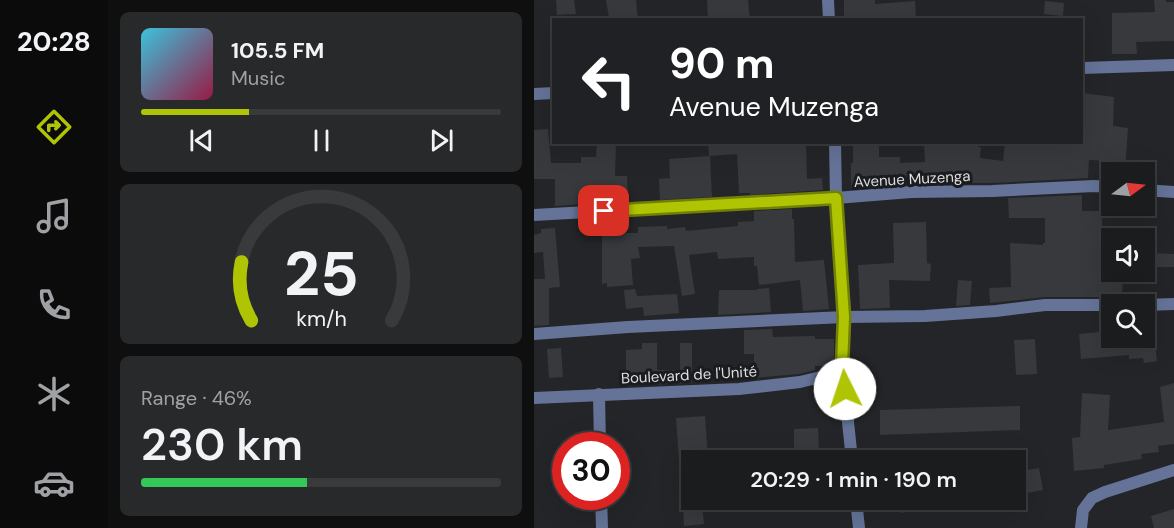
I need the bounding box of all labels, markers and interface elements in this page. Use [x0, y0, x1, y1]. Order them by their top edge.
text: 20:28 [17, 24, 91, 59]
text: 105.5 FM [231, 36, 324, 65]
text: 90 m [669, 36, 775, 91]
icon: left [570, 42, 648, 120]
text: Music [231, 65, 286, 91]
text: Avenue Muzenga [669, 89, 879, 124]
icon: directions [33, 106, 75, 148]
icon: previous [185, 124, 218, 157]
icon: pause [305, 124, 338, 157]
icon: next [425, 124, 458, 157]
north arrow [1101, 162, 1155, 216]
map controls [1101, 162, 1155, 348]
street label: Avenue Muzenga [853, 166, 971, 192]
pin [578, 185, 629, 236]
icon: arrive [587, 194, 620, 227]
icon: music [33, 195, 75, 237]
button: sound [1101, 228, 1155, 282]
text: 25 [284, 233, 358, 314]
icon: phone [33, 284, 75, 326]
button: search [1101, 294, 1155, 348]
text: km/h [296, 305, 346, 333]
position arrow [813, 357, 877, 421]
street label: Boulevard de l'Unité [620, 361, 758, 389]
icon: climate [33, 373, 75, 415]
text: Range · 46% [141, 385, 252, 411]
text: 230 km [141, 415, 303, 474]
speed limit sign: 30 [552, 432, 630, 510]
icon: car [33, 462, 75, 504]
text: 20:29 · 1 min · 190 m [750, 465, 957, 494]

